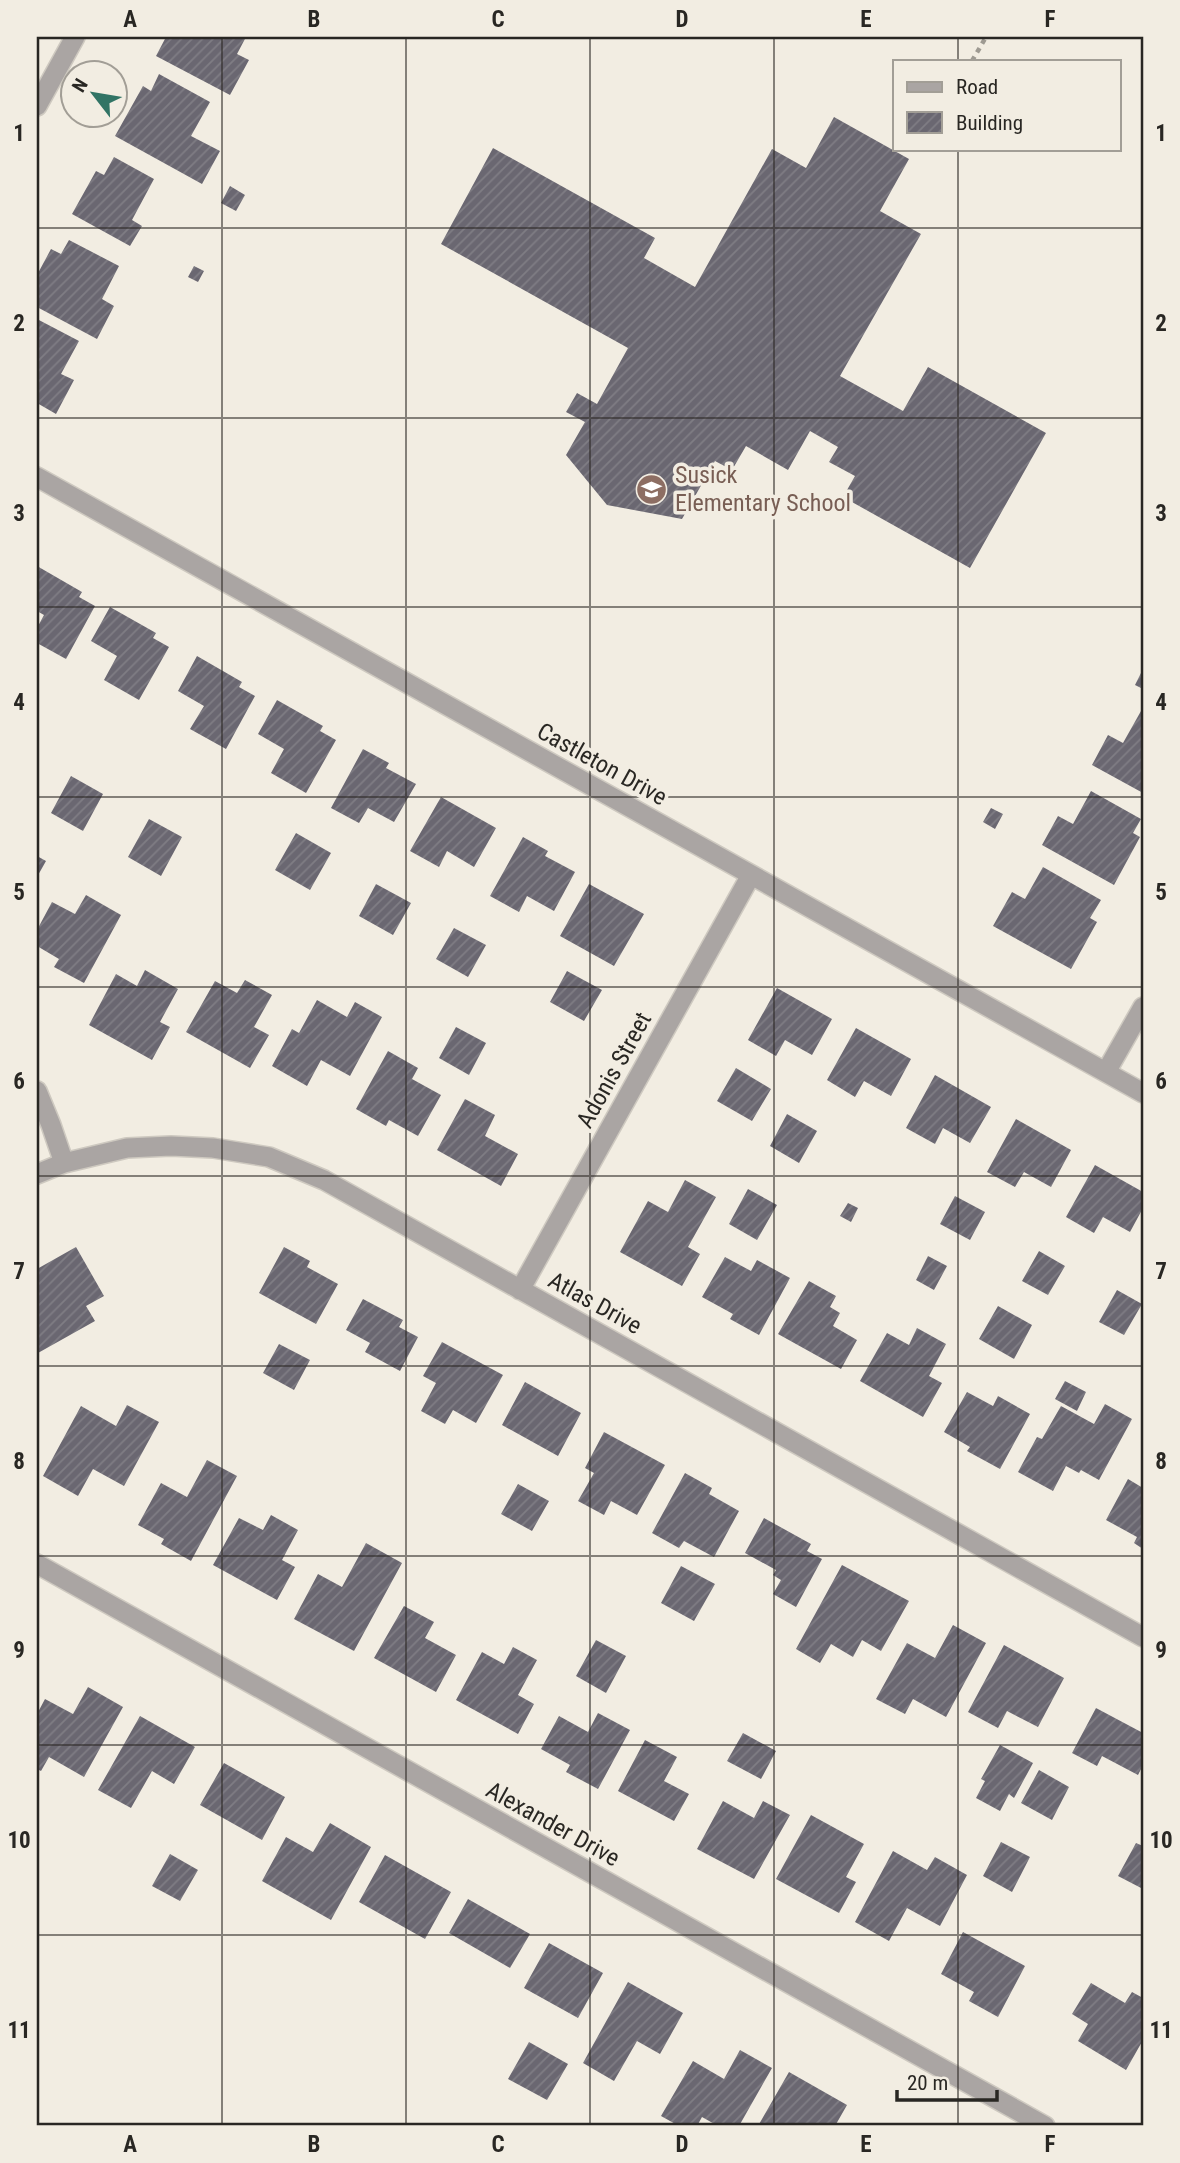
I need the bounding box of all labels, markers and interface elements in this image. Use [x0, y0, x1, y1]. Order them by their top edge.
text: A [123, 6, 137, 33]
text: B [308, 6, 320, 33]
text: C [491, 6, 505, 33]
text: D [676, 6, 689, 33]
text: E [860, 6, 872, 33]
text: F [1045, 6, 1056, 33]
north arrow [60, 60, 130, 130]
legend [893, 60, 1120, 150]
text: N [67, 75, 93, 96]
text: Road [956, 75, 998, 99]
text: Building [956, 111, 1023, 135]
text: 1 [13, 120, 25, 147]
text: 1 [1155, 120, 1167, 147]
text: 2 [13, 310, 25, 337]
text: 2 [1155, 310, 1167, 337]
place label: Susick Elementary School [675, 461, 851, 517]
school or university icon: Susick Elementary School [635, 472, 669, 506]
text: 3 [13, 500, 25, 527]
text: 3 [1155, 500, 1167, 527]
text: 4 [13, 689, 25, 716]
text: 4 [1155, 689, 1167, 716]
street label: Castleton Drive [532, 717, 672, 811]
text: 5 [13, 879, 25, 906]
text: 5 [1155, 879, 1167, 906]
street label: Adonis Street [571, 1007, 657, 1133]
text: 6 [13, 1068, 25, 1095]
text: 6 [1155, 1068, 1167, 1095]
text: 7 [13, 1258, 25, 1285]
text: 7 [1155, 1258, 1167, 1285]
street label: Atlas Drive [544, 1266, 646, 1340]
text: 8 [13, 1448, 25, 1475]
text: 8 [1155, 1448, 1167, 1475]
text: 9 [13, 1637, 25, 1664]
text: 9 [1155, 1637, 1167, 1664]
street label: Alexander Drive [481, 1776, 625, 1872]
text: 10 [7, 1827, 31, 1854]
text: 10 [1149, 1827, 1173, 1854]
text: 11 [7, 2017, 31, 2044]
text: 11 [1149, 2017, 1173, 2044]
scale bar [897, 2058, 996, 2102]
text: 20 m [907, 2071, 948, 2095]
text: A [123, 2131, 137, 2158]
text: B [308, 2131, 320, 2158]
text: C [491, 2131, 505, 2158]
text: D [676, 2131, 689, 2158]
text: E [860, 2131, 872, 2158]
text: F [1045, 2131, 1056, 2158]

